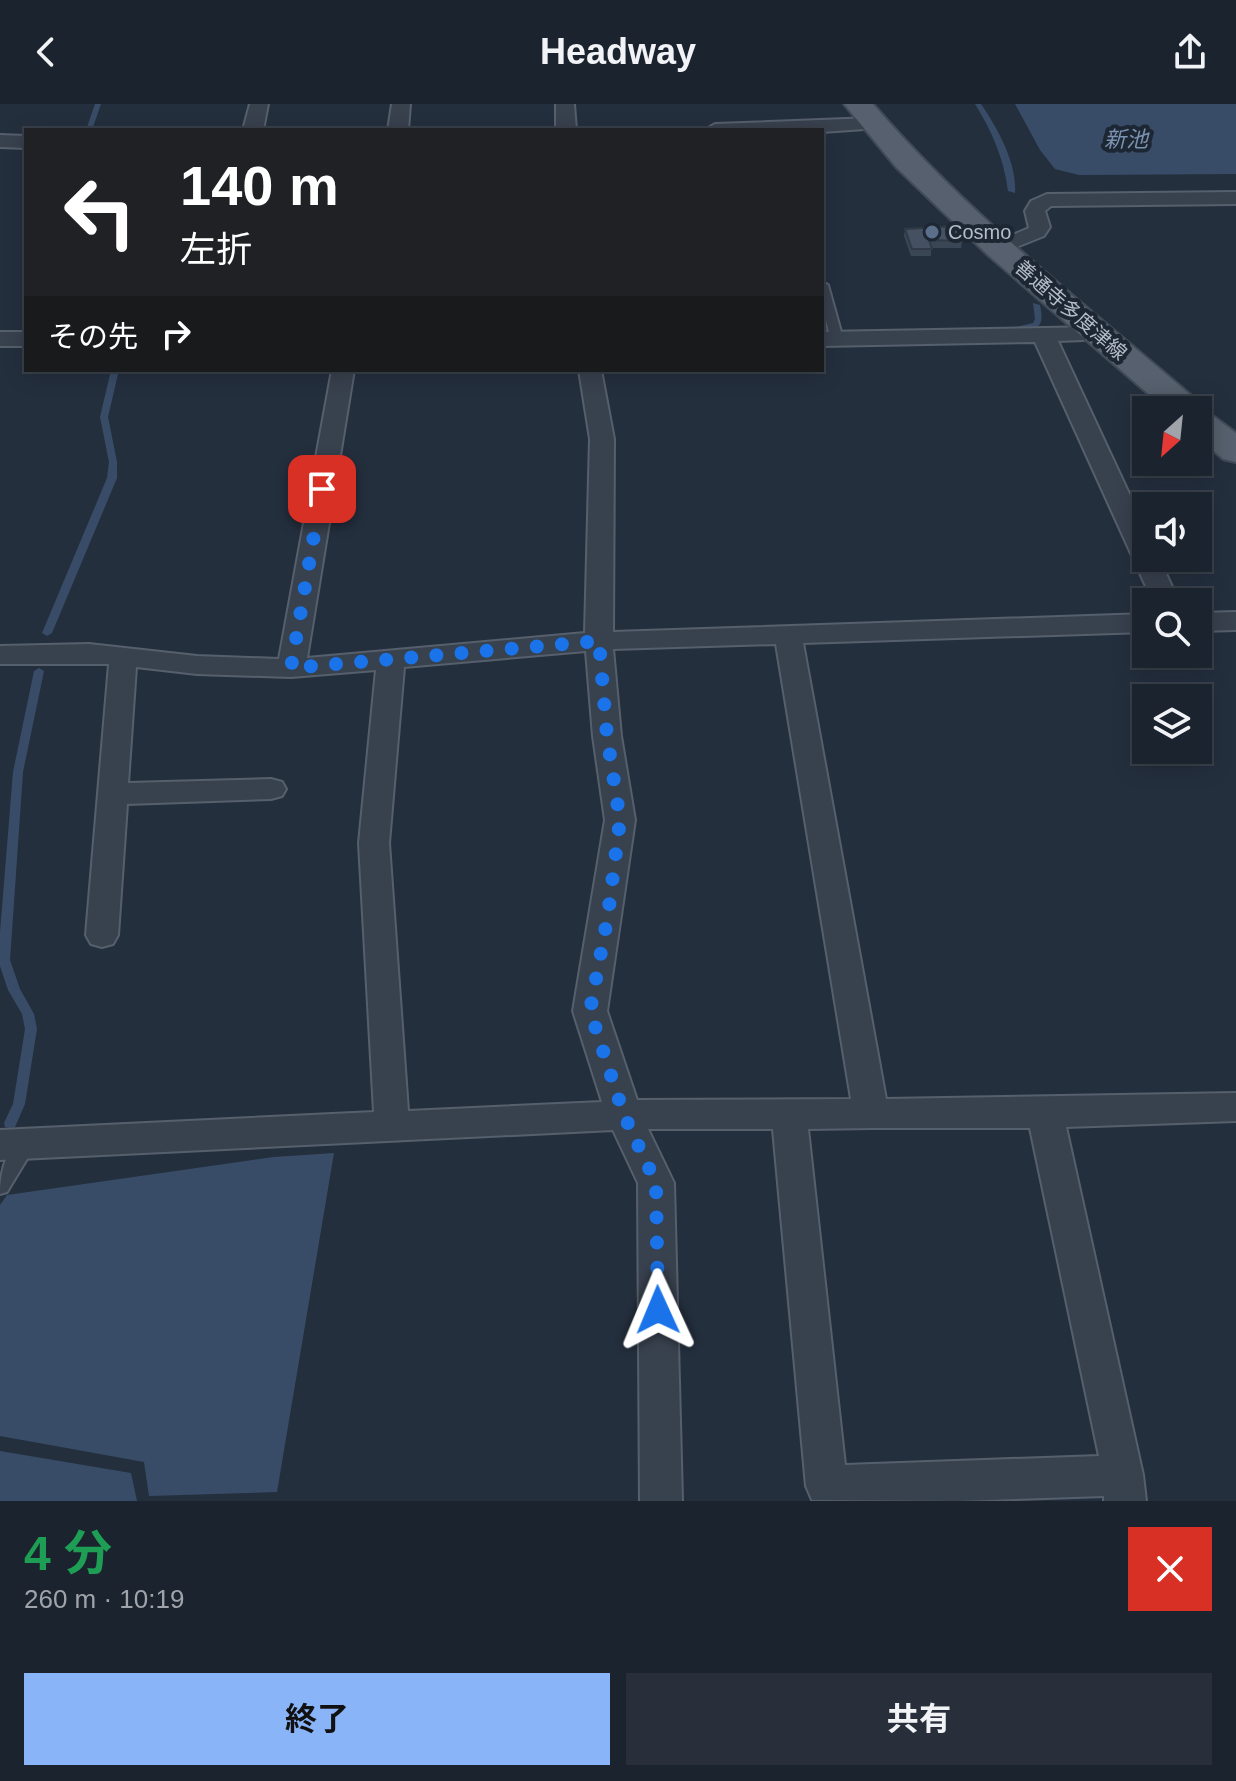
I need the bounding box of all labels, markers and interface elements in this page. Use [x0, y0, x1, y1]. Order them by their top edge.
icon: back [24, 30, 68, 74]
icon: share [1168, 30, 1212, 74]
text: Headway [540, 31, 696, 72]
water label: 新池 [1104, 127, 1150, 152]
text: 140 m [180, 154, 339, 217]
icon: left [48, 160, 152, 264]
place label: Cosmo [948, 221, 1011, 243]
marker: Cosmo [923, 223, 941, 241]
text: 左折 [180, 229, 252, 270]
street label: 善通寺多度津線 [1011, 256, 1131, 364]
icon: right [154, 312, 198, 356]
text: その先 [48, 320, 138, 353]
north arrow [1132, 396, 1212, 476]
map controls [1132, 396, 1212, 764]
pin [288, 455, 356, 523]
icon: arrive [300, 467, 344, 511]
button: sound [1132, 492, 1212, 572]
button: search [1132, 588, 1212, 668]
button: layers [1132, 684, 1212, 764]
position arrow [616, 1268, 700, 1352]
text: 4 分 [24, 1527, 112, 1580]
button: close [1128, 1527, 1212, 1611]
text: 260 m · 10:19 [24, 1584, 184, 1614]
button: 終了 [24, 1673, 610, 1765]
button: 共有 [626, 1673, 1212, 1765]

